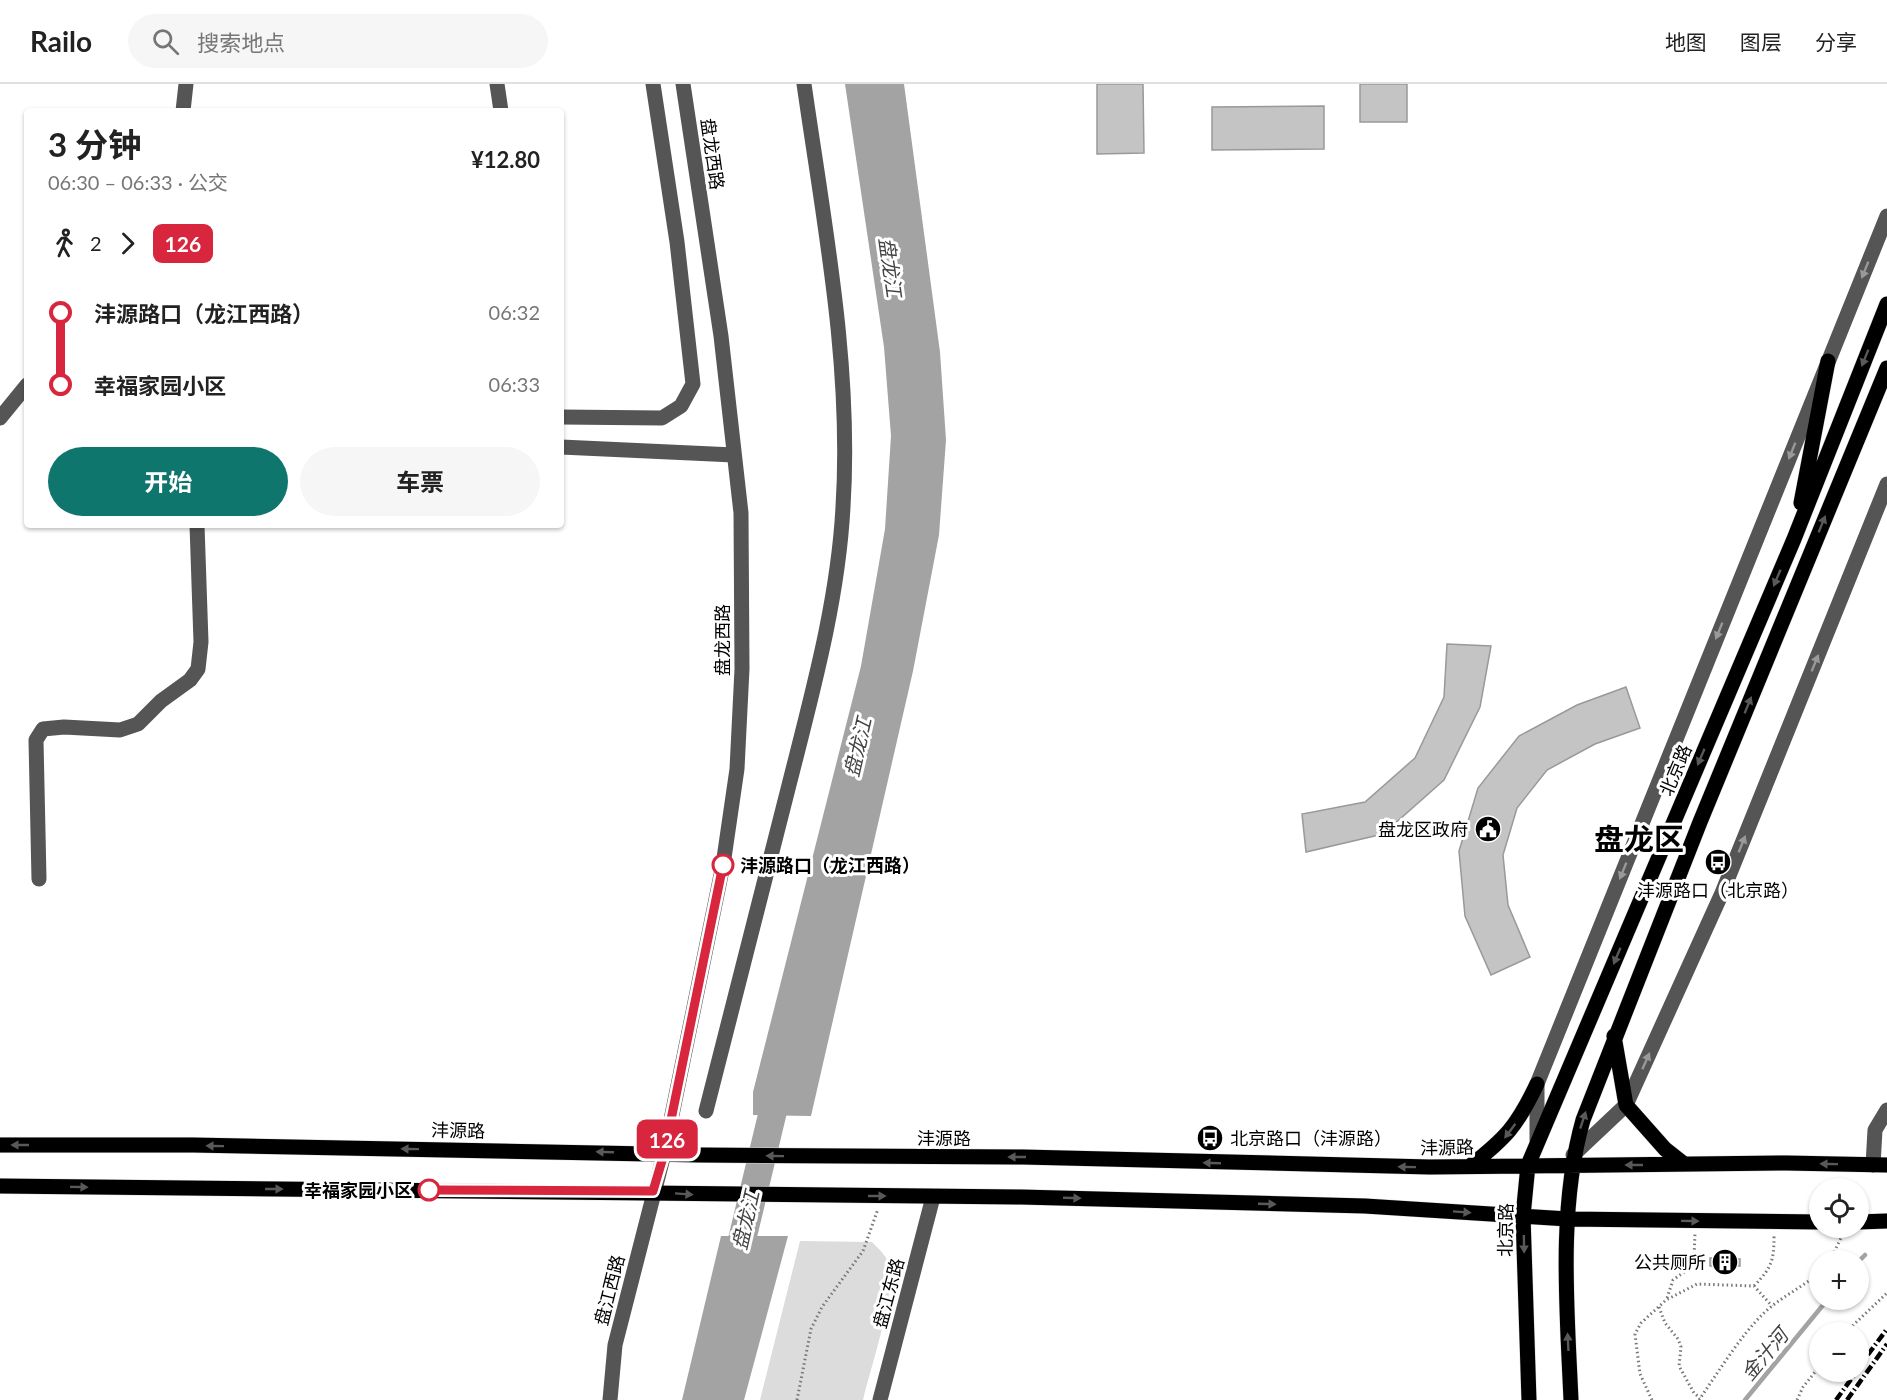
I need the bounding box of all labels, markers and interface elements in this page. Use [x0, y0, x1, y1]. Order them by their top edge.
search box [128, 14, 548, 68]
text: Railo [30, 24, 92, 58]
icon: search [149, 25, 182, 58]
text: 搜索地点 [197, 29, 285, 56]
text: 地图 [1665, 29, 1707, 54]
text: 图层 [1740, 29, 1782, 54]
text: 分享 [1815, 29, 1857, 54]
street label: 盘龙西路 [697, 117, 729, 191]
text: 3 分钟 [48, 124, 141, 164]
text: ¥12.80 [471, 146, 540, 173]
text: 06:30 – 06:33 · 公交 [48, 170, 228, 194]
icon: walk [48, 227, 81, 260]
icon: forward [111, 227, 144, 260]
text: 2 [90, 231, 102, 255]
text: 126 [165, 231, 201, 256]
water label: 盘龙江 [875, 236, 907, 300]
one-way arrow [1860, 261, 1870, 279]
text: 沣源路口（龙江西路） [94, 300, 314, 327]
text: 06:32 [489, 300, 540, 324]
one-way arrow [1860, 349, 1870, 367]
text: 幸福家园小区 [94, 372, 226, 399]
text: 06:33 [489, 372, 540, 396]
one-way arrow [1787, 442, 1797, 460]
button: 开始 [48, 447, 288, 516]
button: 车票 [300, 447, 540, 516]
one-way arrow [1817, 515, 1827, 533]
one-way arrow [1772, 569, 1782, 587]
street label: 盘龙西路 [711, 604, 733, 676]
one-way arrow [1714, 623, 1724, 641]
one-way arrow [1810, 654, 1820, 672]
one-way arrow [1743, 695, 1753, 713]
water label: 盘龙江 [839, 713, 876, 779]
street label: 北京路 [1654, 741, 1696, 799]
one-way arrow [1696, 749, 1706, 767]
public building icon: 盘龙区政府 [1473, 814, 1503, 844]
place label: 盘龙区政府 [1378, 818, 1468, 840]
district label: 盘龙区 [1594, 820, 1684, 856]
one-way arrow [1738, 835, 1747, 853]
bus stop icon: 沣源路口（北京路） [1703, 847, 1733, 877]
marker: 沣源路口（龙江西路） [712, 854, 734, 876]
place label: 沣源路口（龙江西路） [740, 854, 920, 876]
one-way arrow [1618, 862, 1628, 880]
place label: 沣源路口（北京路） [1637, 879, 1799, 901]
one-way arrow [1612, 948, 1622, 966]
one-way arrow [1642, 1052, 1652, 1070]
one-way arrow [1579, 1111, 1588, 1129]
street label: 沣源路 [431, 1119, 485, 1141]
line badge: 126 [632, 1120, 702, 1158]
one-way arrow [1504, 1122, 1516, 1138]
bus stop icon: 北京路口（沣源路） [1195, 1123, 1225, 1153]
text: 126 [649, 1127, 685, 1152]
street label: 沣源路 [917, 1127, 971, 1149]
place label: 北京路口（沣源路） [1230, 1127, 1392, 1149]
street label: 沣源路 [1420, 1136, 1474, 1158]
one-way arrow [11, 1140, 30, 1150]
one-way arrow [206, 1141, 225, 1150]
one-way arrow [401, 1144, 420, 1154]
one-way arrow [596, 1148, 615, 1157]
one-way arrow [765, 1151, 784, 1161]
one-way arrow [1007, 1152, 1026, 1162]
one-way arrow [1202, 1158, 1221, 1167]
one-way arrow [1819, 1159, 1838, 1169]
one-way arrow [1624, 1160, 1643, 1170]
one-way arrow [1397, 1162, 1416, 1172]
map controls [1809, 1178, 1869, 1382]
button: locate [1809, 1178, 1869, 1238]
place label: 幸福家园小区 [304, 1179, 412, 1201]
marker: 幸福家园小区 [418, 1179, 440, 1201]
one-way arrow [70, 1182, 89, 1192]
one-way arrow [265, 1184, 284, 1194]
water label: 盘龙江 [727, 1186, 764, 1252]
one-way arrow [675, 1189, 694, 1199]
one-way arrow [868, 1191, 887, 1201]
one-way arrow [1063, 1193, 1082, 1203]
one-way arrow [1257, 1199, 1276, 1208]
street label: 北京路 [1494, 1203, 1516, 1257]
one-way arrow [1452, 1207, 1471, 1217]
one-way arrow [1680, 1216, 1699, 1226]
one-way arrow [1519, 1235, 1528, 1254]
building icon: 公共厕所 [1710, 1247, 1740, 1277]
button: + [1809, 1250, 1869, 1310]
place label: 公共厕所 [1634, 1251, 1706, 1273]
street label: 盘江西路 [590, 1252, 628, 1328]
street label: 盘江东路 [868, 1255, 908, 1331]
water label: 金汁河 [1736, 1320, 1795, 1385]
button: − [1809, 1322, 1869, 1382]
one-way arrow [1564, 1332, 1573, 1351]

